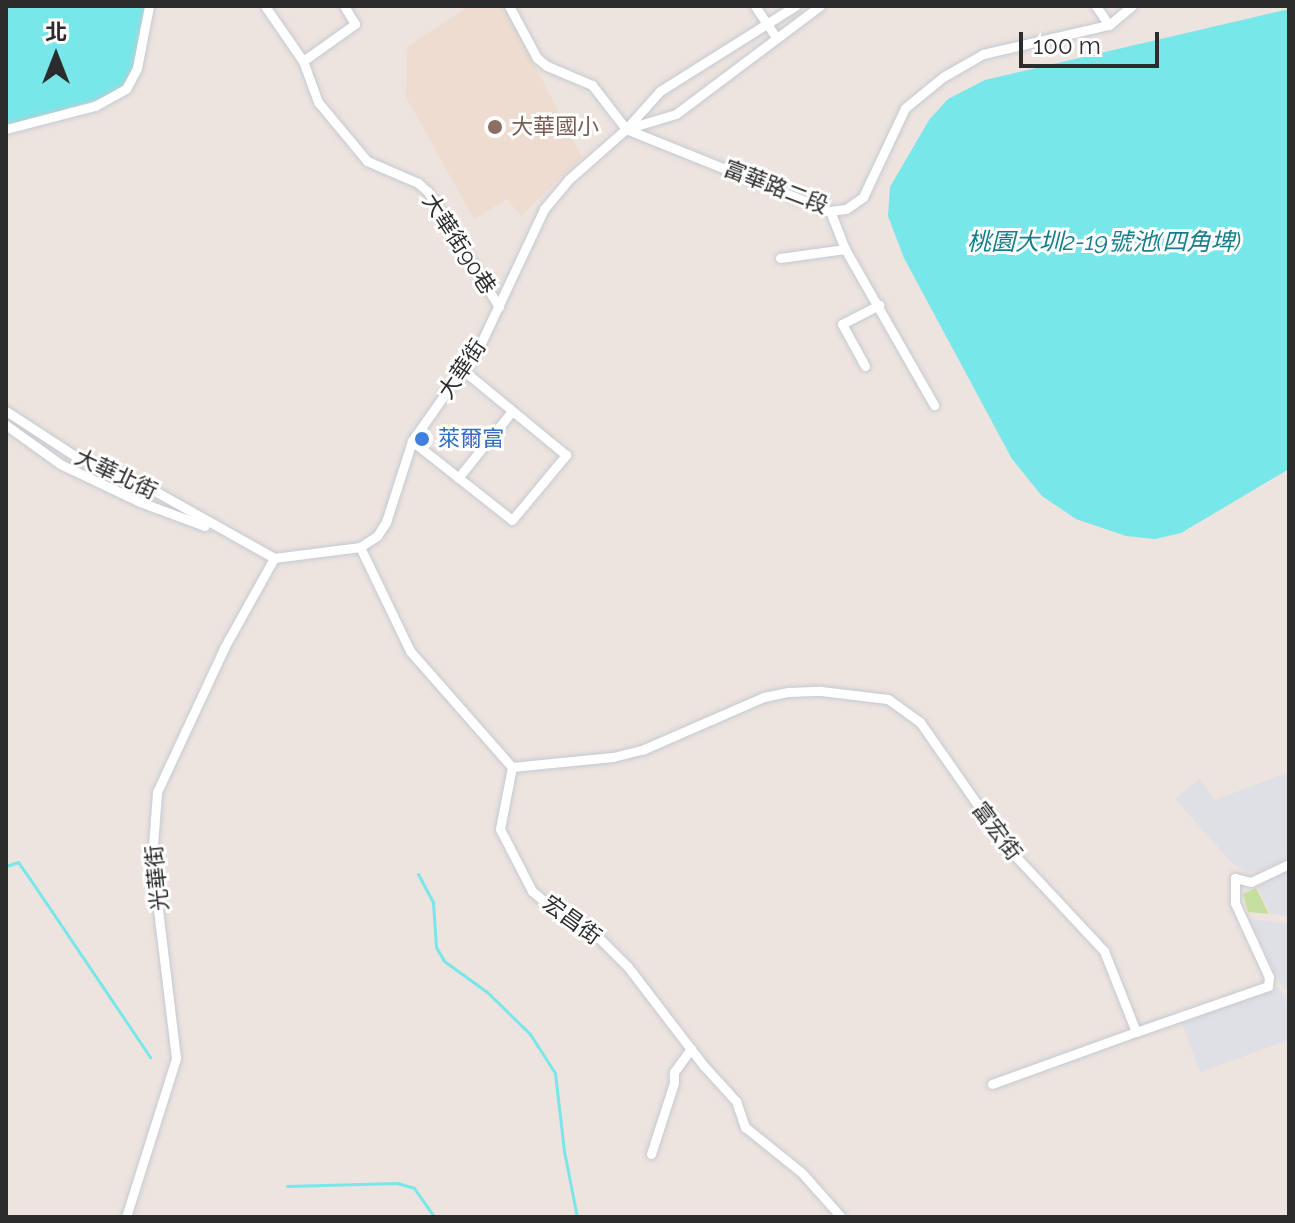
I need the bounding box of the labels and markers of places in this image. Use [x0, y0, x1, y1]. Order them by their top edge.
place label: 大華國小 [511, 114, 599, 140]
marker: 大華國小 [486, 118, 504, 136]
place label: 萊爾富 [438, 426, 504, 452]
marker: 萊爾富 [413, 430, 431, 448]

